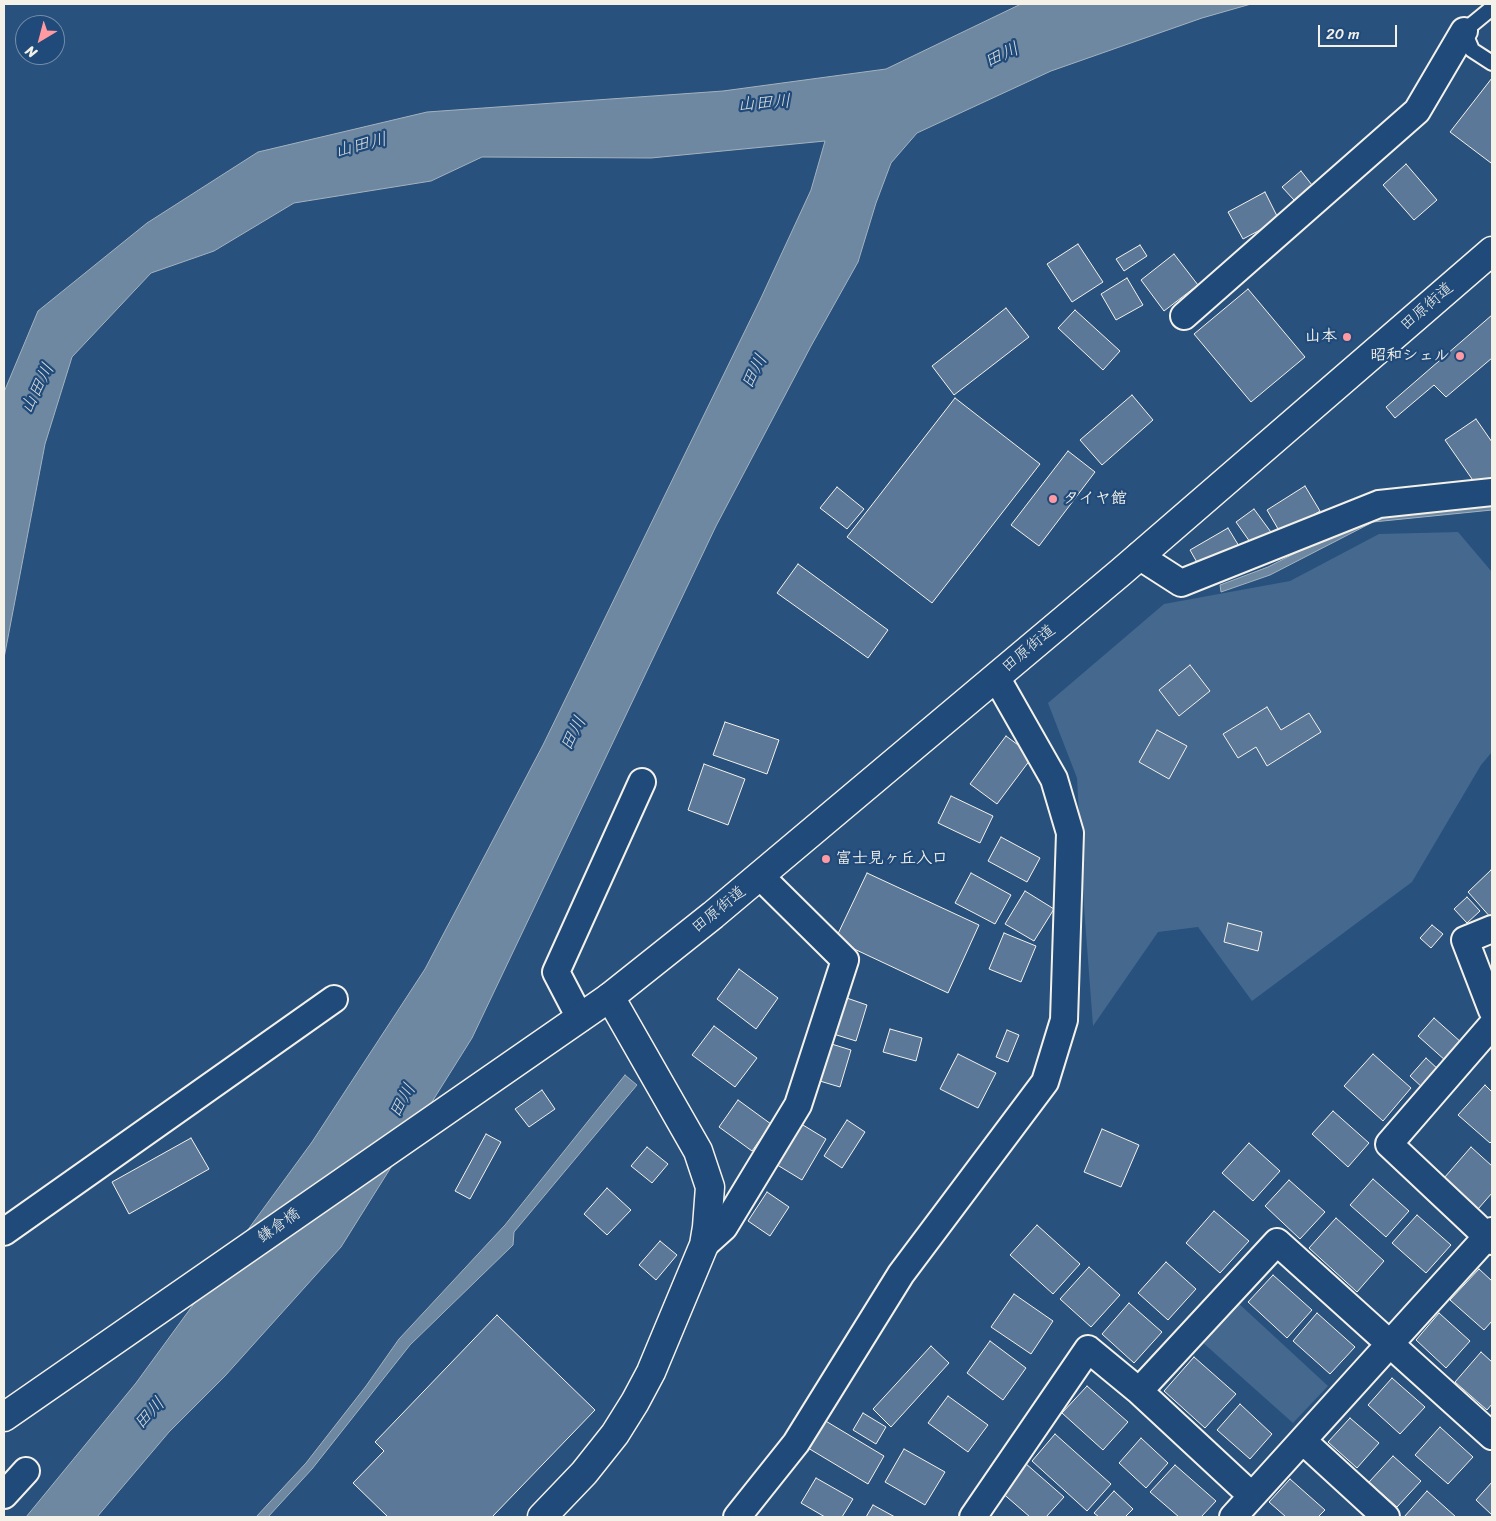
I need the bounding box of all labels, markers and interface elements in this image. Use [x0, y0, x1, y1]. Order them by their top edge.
north arrow [15, 15, 65, 65]
scale bar [1321, 15, 1400, 47]
text: 20 m [1326, 21, 1360, 47]
text: N [20, 39, 43, 64]
water label: 田川 [981, 39, 1023, 73]
water label: 山田川 [736, 91, 792, 117]
water label: 山田川 [332, 129, 390, 163]
street label: 田原街道 [1397, 279, 1457, 335]
place label: 山本 [1305, 327, 1337, 347]
marker: 山本 [1341, 331, 1353, 343]
place label: 昭和シェル [1370, 346, 1450, 366]
marker: 昭和シェル [1454, 350, 1466, 362]
water label: 田川 [737, 351, 773, 393]
water label: 山田川 [16, 360, 60, 418]
place label: タイヤ館 [1063, 489, 1127, 509]
marker: タイヤ館 [1047, 493, 1059, 505]
street label: 田原街道 [998, 621, 1060, 677]
water label: 田川 [556, 713, 592, 755]
place label: 富士見ヶ丘入口 [836, 849, 948, 869]
marker: 富士見ヶ丘入口 [820, 853, 832, 865]
street label: 田原街道 [688, 882, 750, 938]
water label: 田川 [385, 1080, 421, 1122]
street label: 鎌倉橋 [254, 1204, 304, 1248]
water label: 田川 [130, 1393, 170, 1435]

